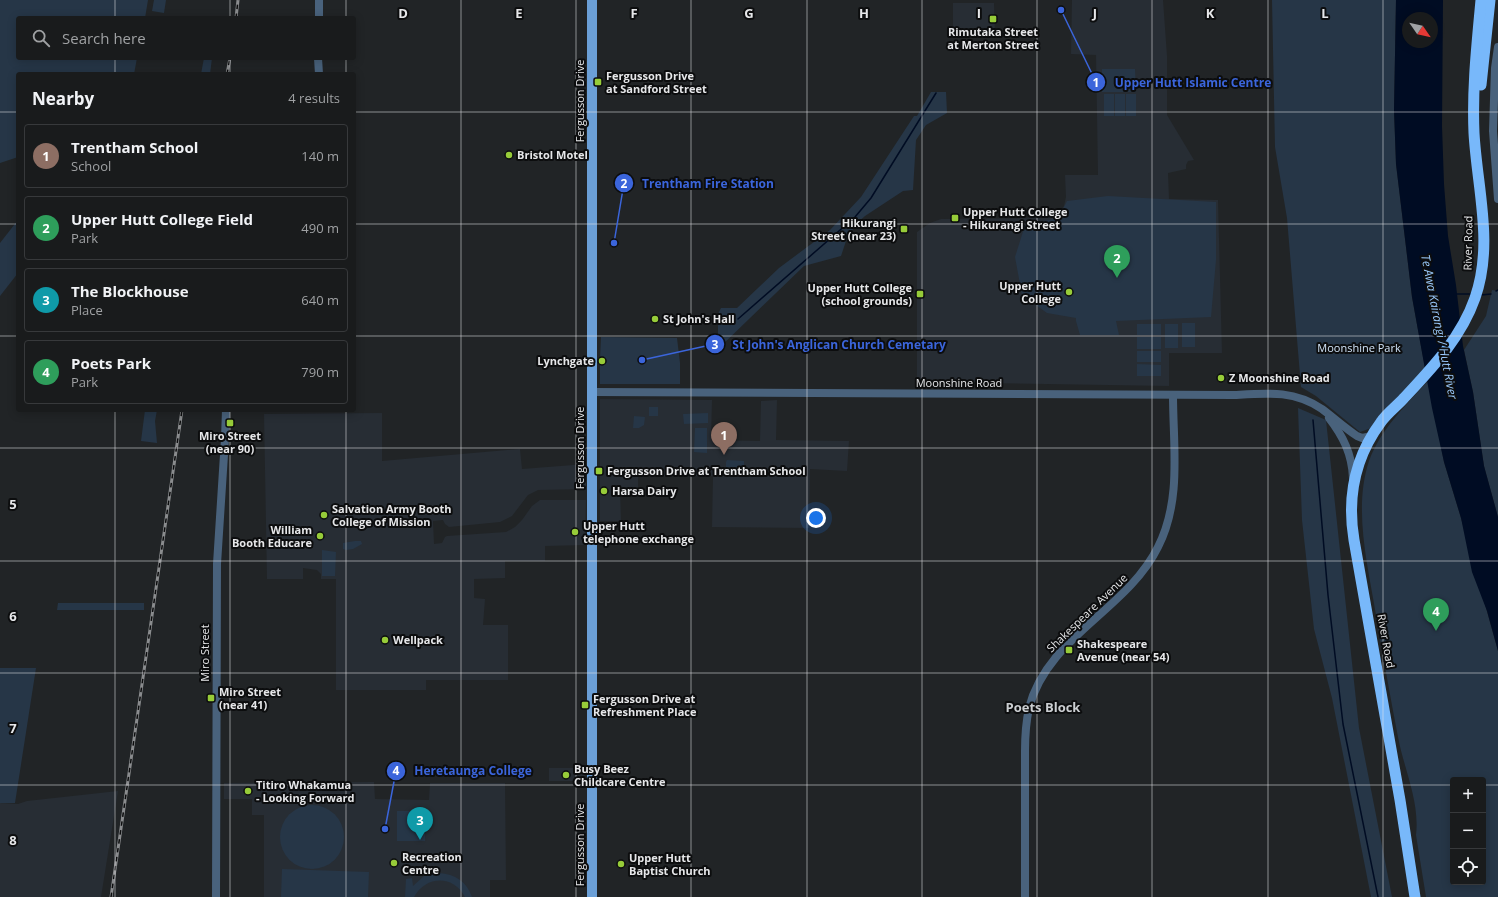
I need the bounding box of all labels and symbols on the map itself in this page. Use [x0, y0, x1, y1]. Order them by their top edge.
text: D [398, 4, 408, 22]
text: E [515, 4, 523, 22]
text: F [630, 4, 638, 22]
text: G [744, 4, 754, 22]
text: H [859, 4, 869, 22]
text: I [977, 4, 981, 22]
text: J [1092, 4, 1097, 22]
text: K [1206, 4, 1215, 22]
text: L [1321, 4, 1329, 22]
north arrow [1402, 12, 1438, 48]
marker: Rimutaka Street at Merton Street [988, 14, 998, 24]
place label: Rimutaka Street at Merton Street [947, 24, 1039, 52]
street label: Fergusson Drive [572, 60, 587, 142]
place label: Fergusson Drive at Sandford Street [606, 68, 707, 96]
callout: Upper Hutt Islamic Centre [1086, 70, 1279, 94]
text: 1 [1093, 74, 1099, 91]
text: Upper Hutt Islamic Centre [1115, 74, 1271, 91]
marker: Fergusson Drive at Sandford Street [593, 77, 603, 87]
place label: Bristol Motel [517, 147, 588, 162]
marker: Bristol Motel [504, 150, 514, 160]
callout: Trentham Fire Station [614, 171, 782, 195]
text: 2 [621, 175, 628, 192]
text: Trentham Fire Station [642, 175, 774, 192]
place label: Upper Hutt College - Hikurangi Street [963, 204, 1068, 232]
marker: Upper Hutt College - Hikurangi Street [950, 213, 960, 223]
place label: Hikurangi Street (near 23) [811, 215, 896, 243]
street label: River Road [1460, 215, 1475, 271]
marker: Hikurangi Street (near 23) [899, 224, 909, 234]
pin: 2 [1104, 245, 1130, 278]
water label: Te Awa Kairangi / Hutt River [1417, 253, 1462, 402]
place label: Upper Hutt College [999, 278, 1061, 306]
place label: Upper Hutt College (school grounds) [808, 280, 912, 308]
marker: Upper Hutt College [1064, 287, 1074, 297]
marker: Upper Hutt College (school grounds) [915, 289, 925, 299]
place label: St John's Hall [663, 311, 735, 326]
marker: St John's Hall [650, 314, 660, 324]
callout: St John's Anglican Church Cemetary [705, 332, 954, 356]
text: 3 [712, 336, 719, 353]
text: St John's Anglican Church Cemetary [732, 336, 946, 353]
park label: Moonshine Park [1317, 340, 1401, 355]
place label: Lynchgate [537, 353, 595, 368]
marker: Lynchgate [597, 356, 607, 366]
place label: Z Moonshine Road [1229, 370, 1330, 385]
marker: Z Moonshine Road [1216, 373, 1226, 383]
street label: Moonshine Road [916, 375, 1002, 390]
street label: Fergusson Drive [572, 407, 587, 489]
marker: Miro Street (near 90) [225, 418, 235, 428]
pin: 1 [711, 422, 737, 455]
place label: Miro Street (near 90) [199, 428, 261, 456]
place label: Fergusson Drive at Trentham School [607, 463, 806, 478]
marker: Fergusson Drive at Trentham School [594, 466, 604, 476]
place label: Harsa Dairy [612, 483, 677, 498]
marker: Harsa Dairy [599, 486, 609, 496]
text: 5 [9, 495, 17, 513]
place label: Salvation Army Booth College of Mission [332, 501, 452, 529]
your location [806, 508, 826, 528]
marker: Salvation Army Booth College of Mission [319, 510, 329, 520]
place label: Upper Hutt telephone exchange [583, 518, 695, 546]
place label: William Booth Educare [232, 522, 312, 550]
marker: Upper Hutt telephone exchange [570, 527, 580, 537]
marker: William Booth Educare [315, 531, 325, 541]
street label: Shakespeare Avenue [1043, 570, 1130, 655]
pin: 4 [1423, 598, 1449, 631]
text: 6 [9, 607, 17, 625]
street label: River Road [1374, 613, 1399, 669]
street label: Miro Street [197, 624, 212, 682]
place label: Wellpack [393, 632, 443, 647]
marker: Wellpack [380, 635, 390, 645]
place label: Shakespeare Avenue (near 54) [1077, 636, 1170, 664]
marker: Shakespeare Avenue (near 54) [1064, 645, 1074, 655]
place label: Miro Street (near 41) [219, 684, 281, 712]
place label: Fergusson Drive at Refreshment Place [593, 691, 697, 719]
marker: Miro Street (near 41) [206, 693, 216, 703]
district label: Poets Block [1006, 698, 1081, 716]
marker: Fergusson Drive at Refreshment Place [580, 700, 590, 710]
text: 7 [9, 719, 17, 737]
callout: Heretaunga College [386, 759, 540, 783]
place label: Busy Beez Childcare Centre [574, 761, 666, 789]
text: 4 [393, 762, 400, 779]
text: Heretaunga College [414, 762, 532, 779]
marker: Busy Beez Childcare Centre [561, 770, 571, 780]
place label: Titiro Whakamua - Looking Forward [256, 777, 355, 805]
marker: Titiro Whakamua - Looking Forward [243, 786, 253, 796]
street label: Fergusson Drive [572, 804, 587, 886]
pin: 3 [407, 807, 433, 840]
text: 8 [9, 831, 17, 849]
place label: Recreation Centre [402, 849, 462, 877]
place label: Upper Hutt Baptist Church [629, 850, 711, 878]
marker: Recreation Centre [389, 858, 399, 868]
marker: Upper Hutt Baptist Church [616, 859, 626, 869]

